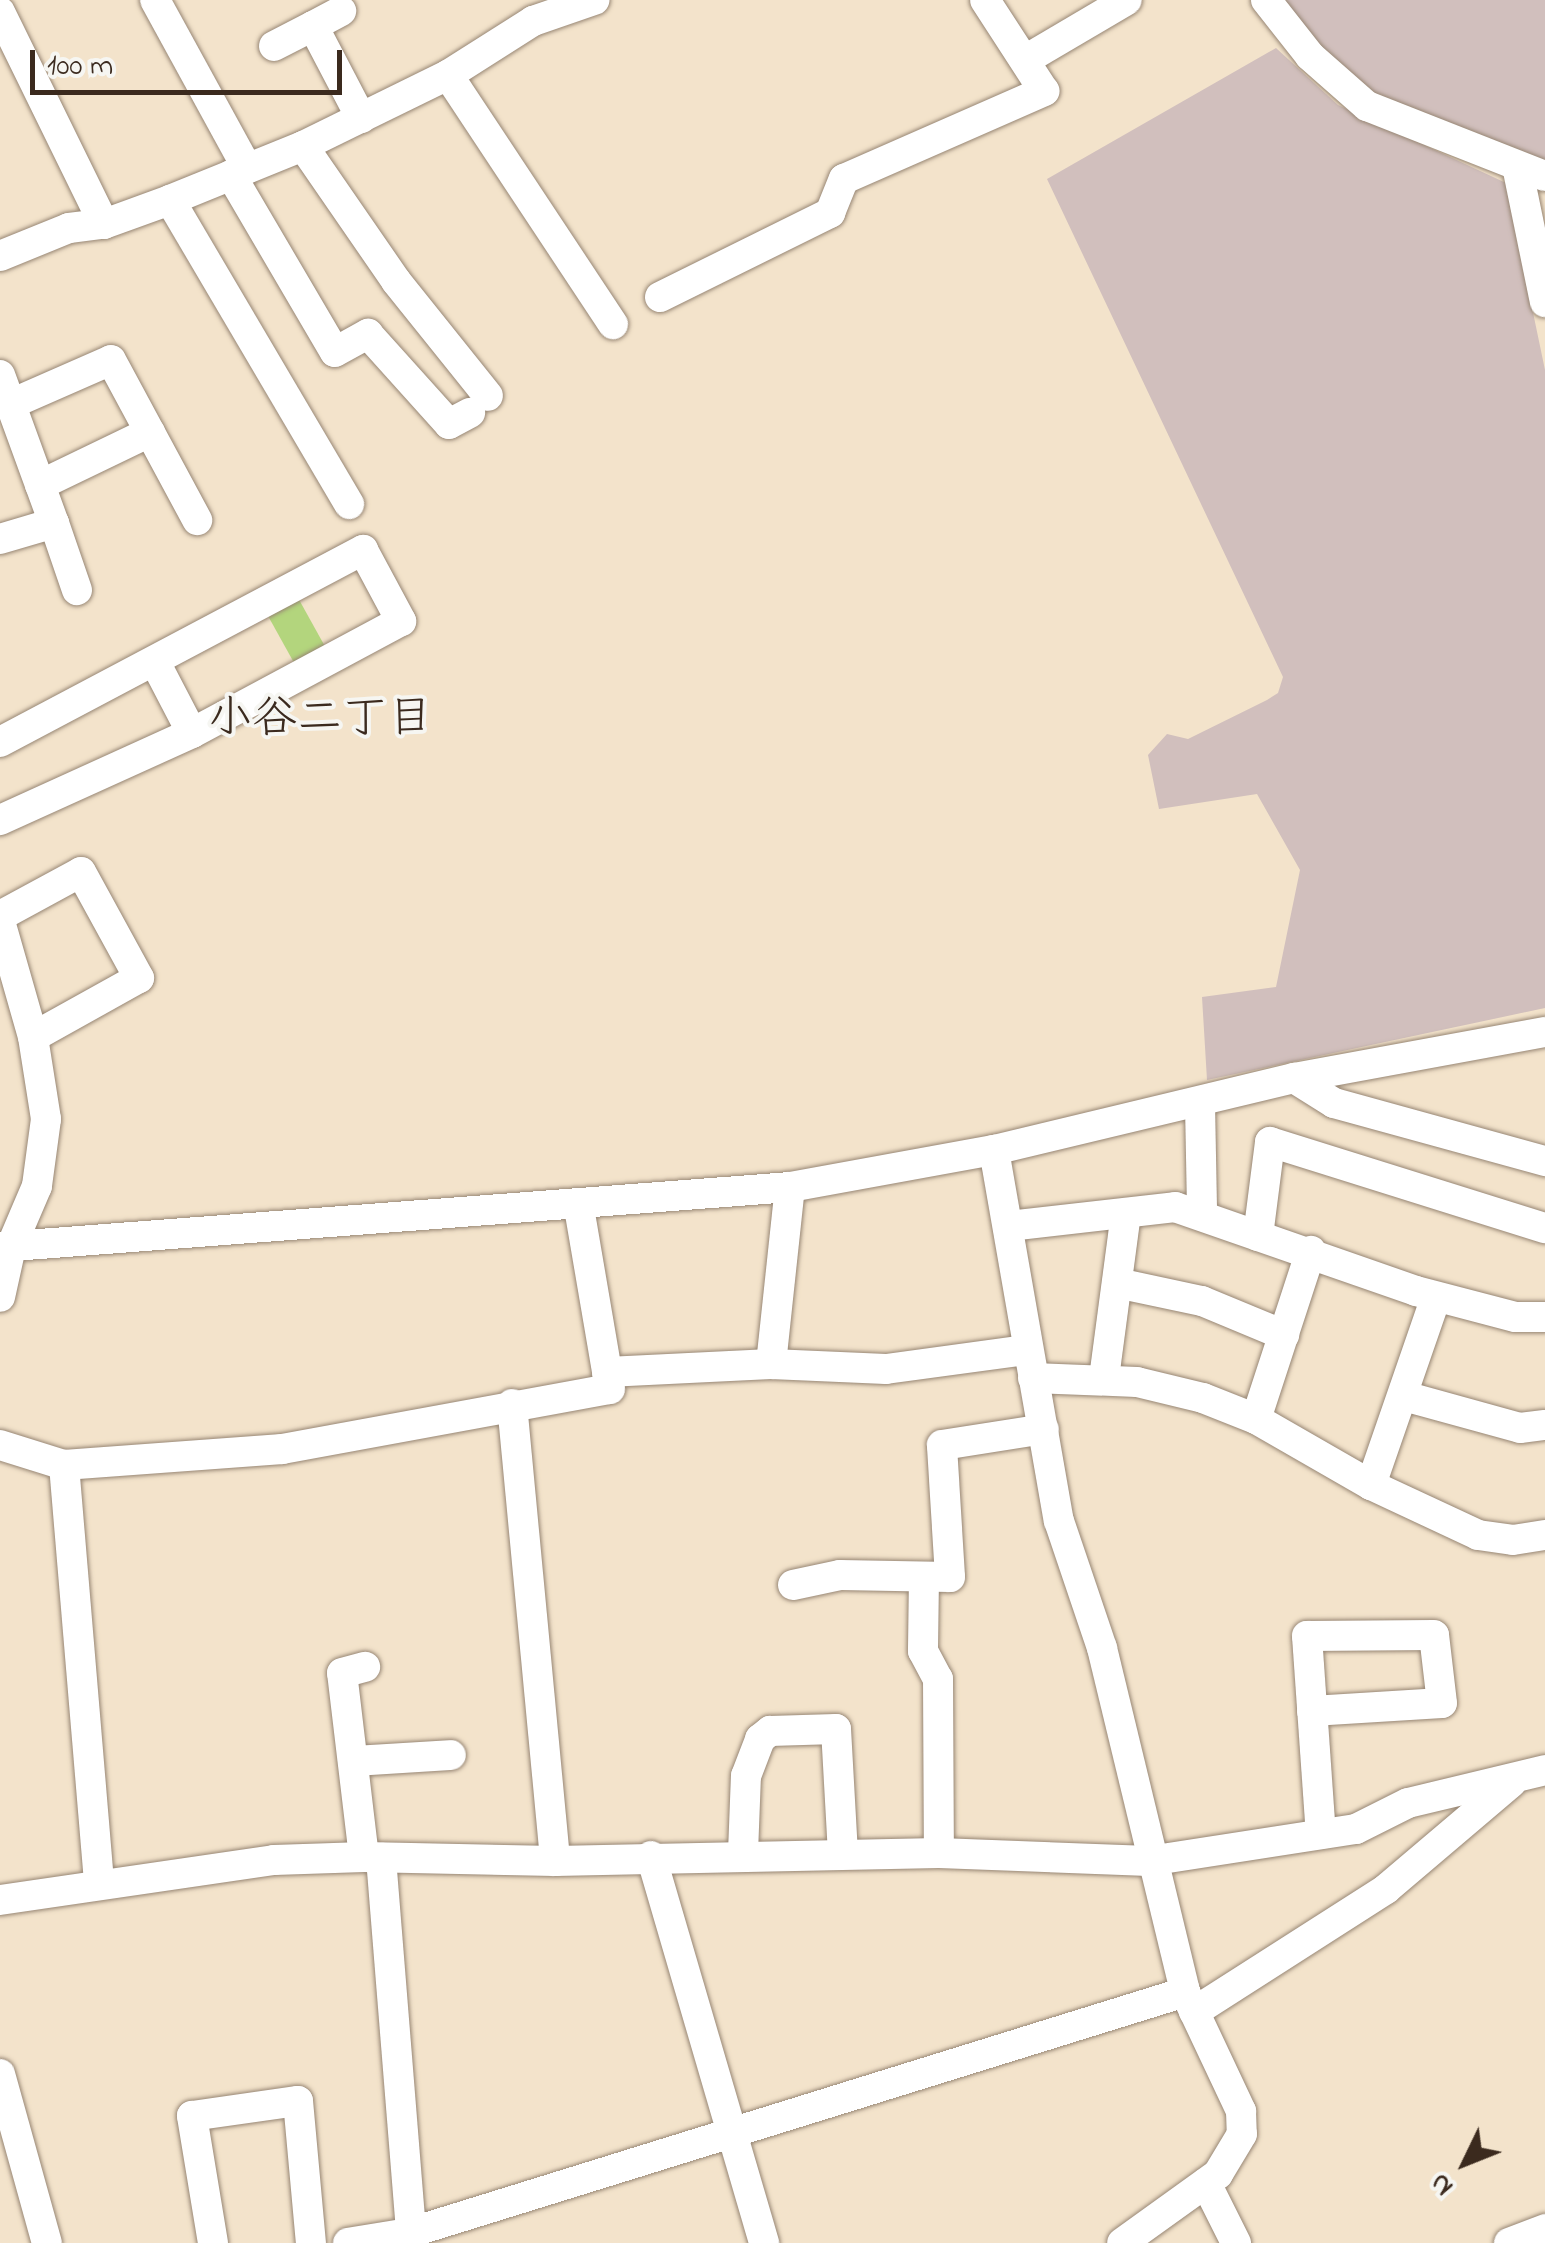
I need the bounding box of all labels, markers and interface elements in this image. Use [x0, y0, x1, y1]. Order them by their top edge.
scale bar [35, 30, 348, 92]
text: 100 m [47, 45, 113, 89]
district label: 小谷二丁目 [208, 694, 432, 748]
north arrow [1415, 2113, 1515, 2213]
text: N [1421, 2163, 1464, 2205]

